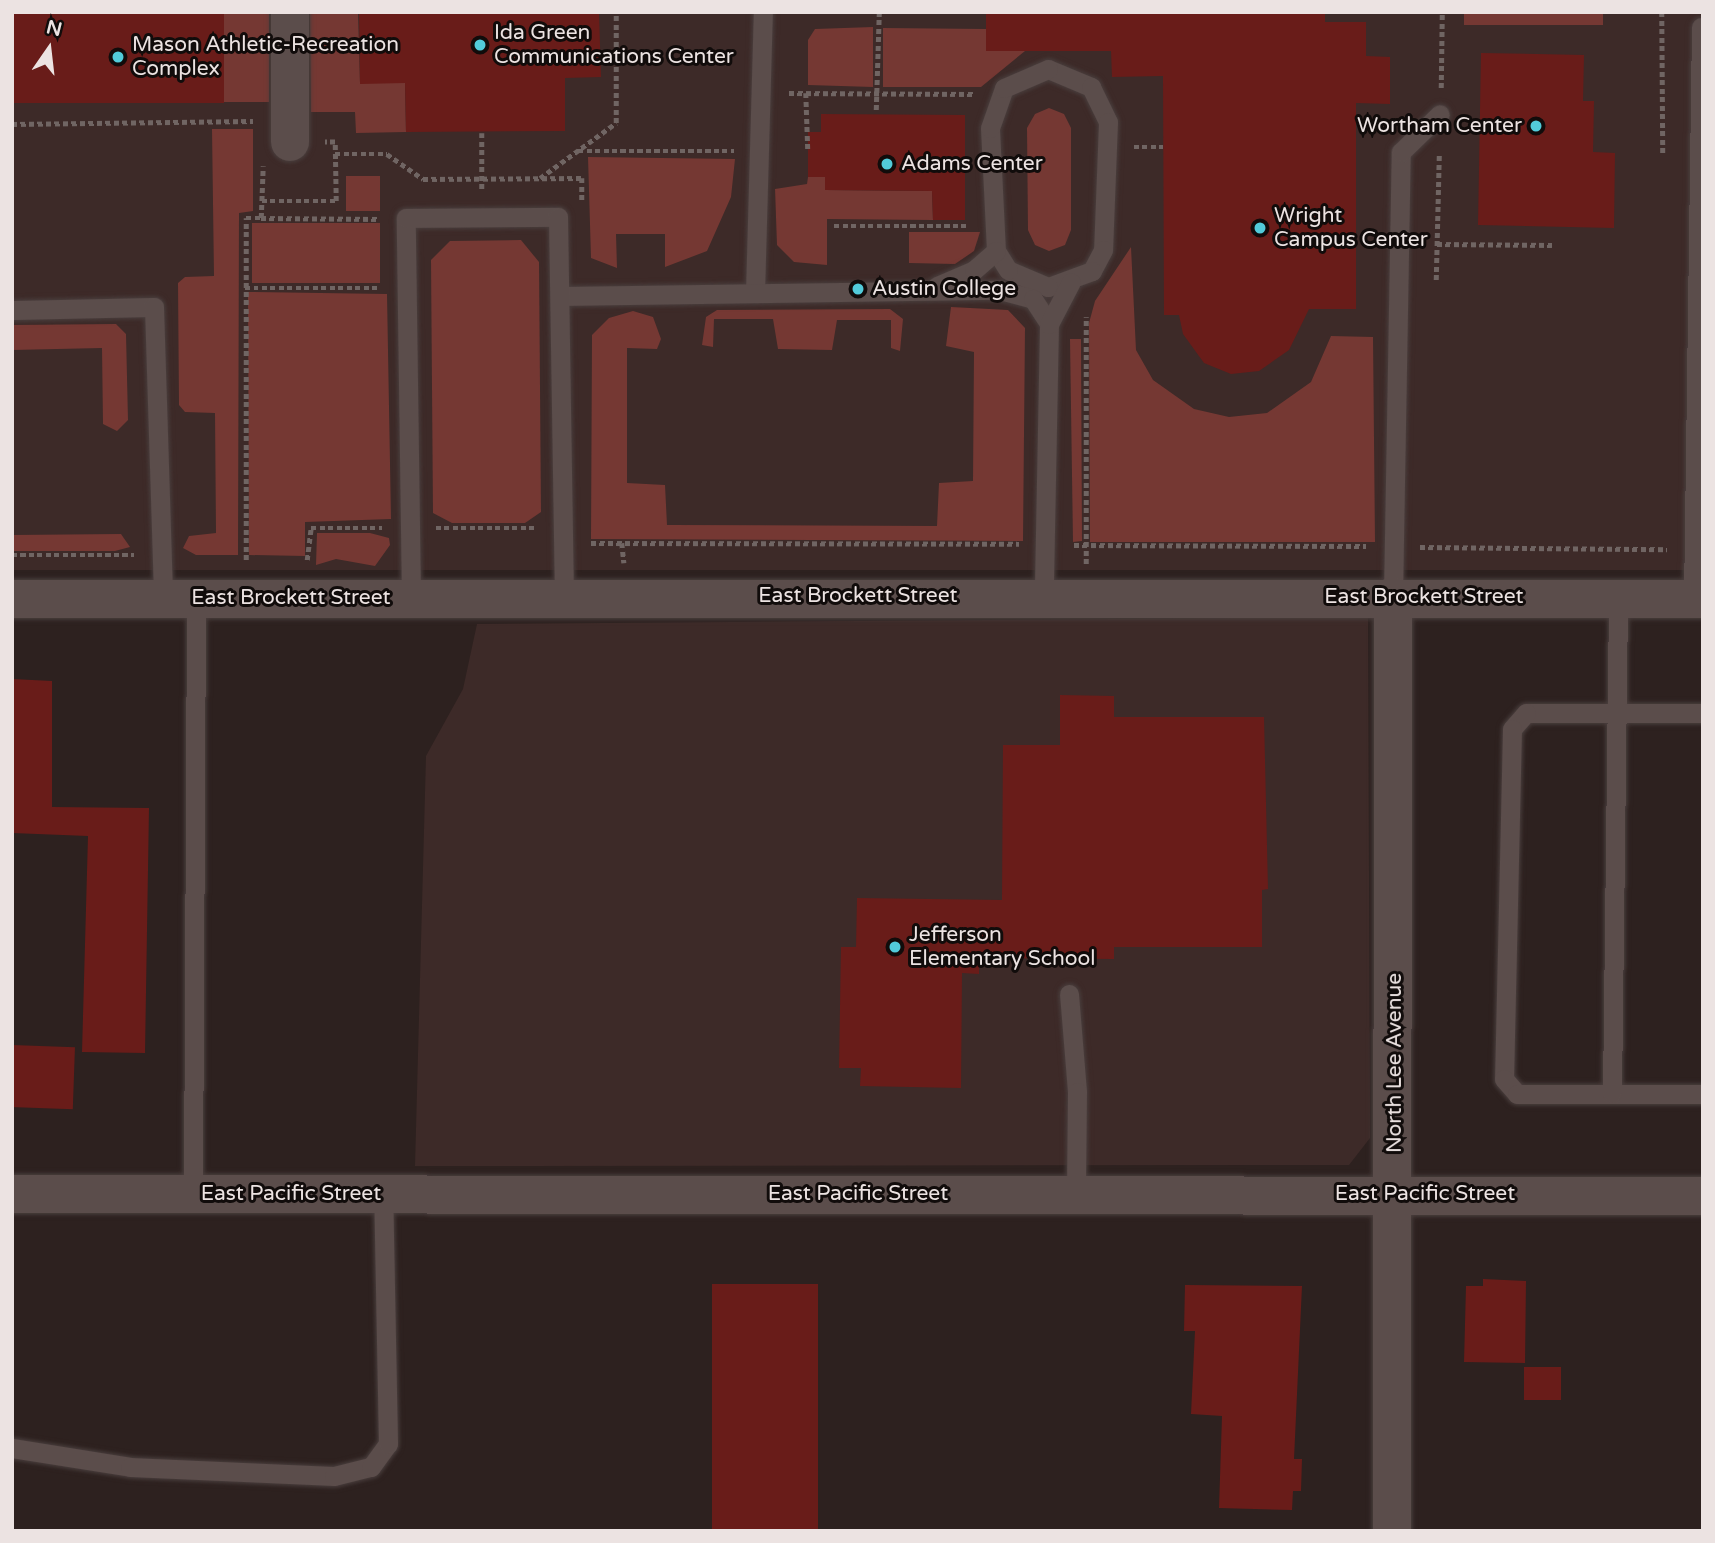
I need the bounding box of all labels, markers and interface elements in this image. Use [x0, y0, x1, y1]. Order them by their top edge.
north arrow [14, 14, 84, 84]
text: N [44, 16, 64, 41]
place label: Ida Green Communications Center [494, 20, 734, 70]
place label: Mason Athletic-Recreation Complex [132, 32, 399, 82]
marker: Ida Green Communications Center [472, 37, 488, 53]
marker: Mason Athletic-Recreation Complex [110, 49, 126, 65]
place label: Wortham Center [1357, 113, 1522, 139]
marker: Wortham Center [1528, 118, 1544, 134]
place label: Adams Center [901, 151, 1043, 177]
marker: Adams Center [879, 156, 895, 172]
place label: Wright Campus Center [1274, 203, 1428, 253]
marker: Wright Campus Center [1252, 220, 1268, 236]
place label: Austin College [872, 276, 1016, 302]
marker: Austin College [850, 281, 866, 297]
street label: East Brockett Street [758, 583, 958, 609]
street label: East Brockett Street [1324, 584, 1524, 610]
street label: East Brockett Street [191, 585, 391, 611]
place label: Jefferson Elementary School [909, 922, 1096, 972]
marker: Jefferson Elementary School [887, 939, 903, 955]
street label: North Lee Avenue [1382, 973, 1408, 1153]
street label: East Pacific Street [201, 1181, 381, 1207]
street label: East Pacific Street [768, 1181, 948, 1207]
street label: East Pacific Street [1335, 1181, 1515, 1207]

